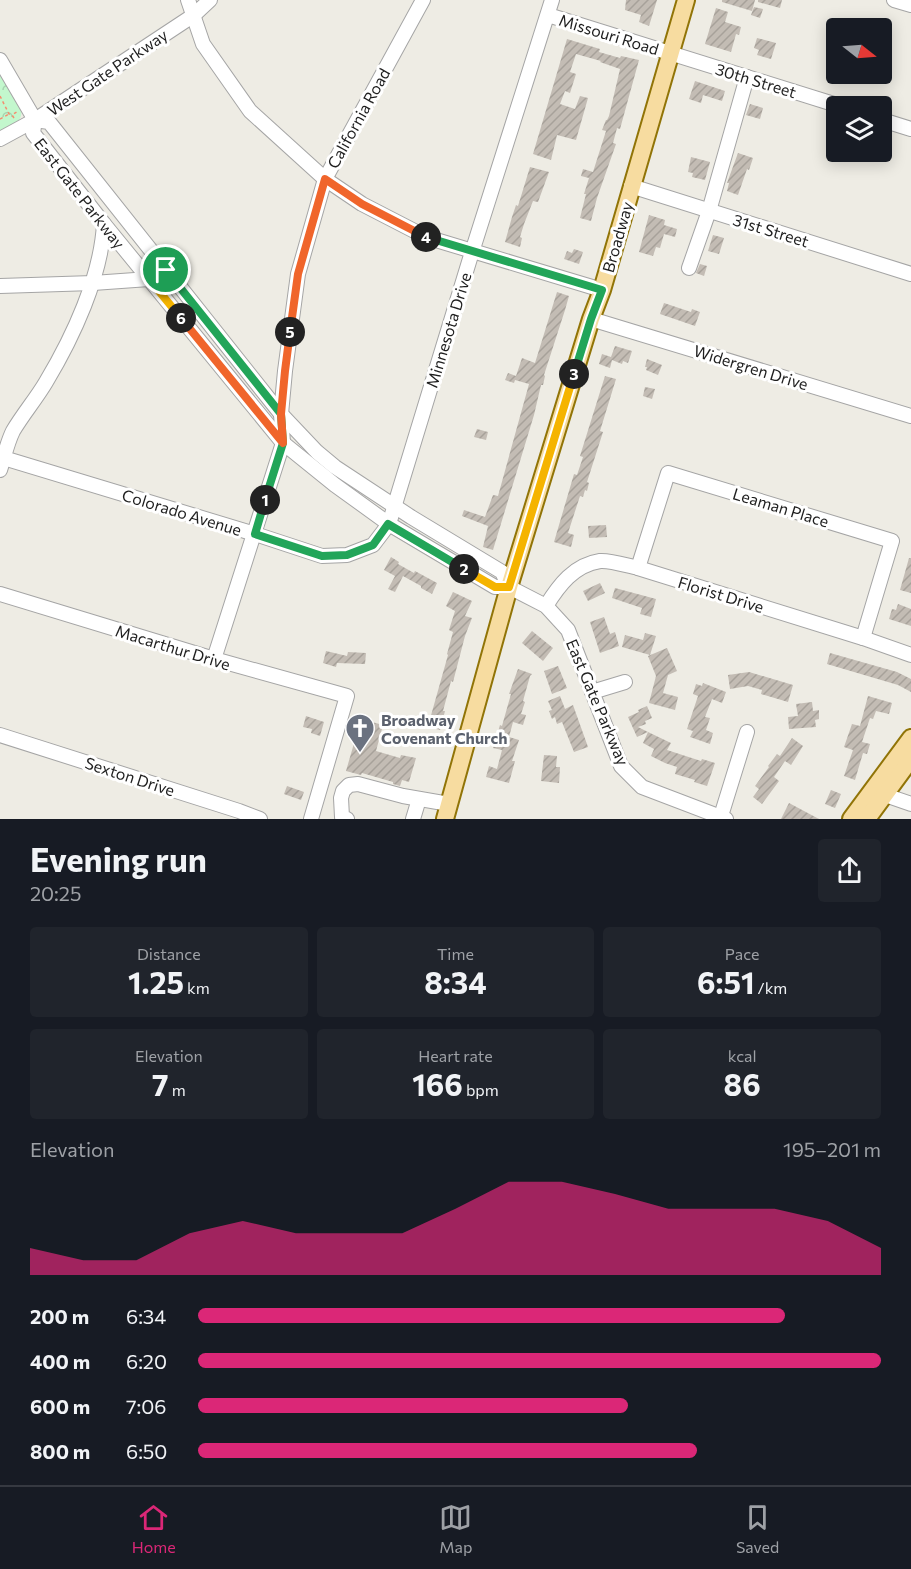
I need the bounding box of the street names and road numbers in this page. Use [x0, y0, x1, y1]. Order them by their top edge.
street label: Missouri Road [557, 10, 661, 58]
street label: West Gate Parkway [43, 25, 171, 119]
street label: 30th Street [713, 59, 799, 101]
street label: California Road [323, 65, 393, 171]
street label: East Gate Parkway [31, 134, 129, 252]
street label: Broadway [598, 199, 636, 275]
street label: 31st Street [731, 210, 812, 251]
street label: Minnesota Drive [421, 270, 475, 390]
street label: Widergren Drive [692, 341, 810, 393]
street label: Leaman Place [731, 483, 831, 531]
street label: Colorado Avenue [120, 485, 244, 539]
street label: Florist Drive [676, 572, 766, 616]
street label: Macarthur Drive [113, 621, 233, 673]
street label: East Gate Parkway [563, 636, 633, 768]
street label: Sexton Drive [83, 753, 177, 799]

